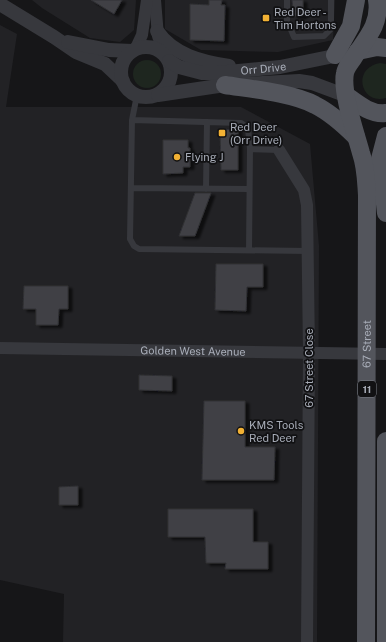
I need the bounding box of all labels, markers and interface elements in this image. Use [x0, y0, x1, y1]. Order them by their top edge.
place label: Red Deer - Tim Hortons [274, 6, 337, 31]
marker: Red Deer - Tim Hortons [261, 13, 271, 23]
street label: Orr Drive [240, 60, 287, 77]
place label: Red Deer (Orr Drive) [230, 121, 282, 146]
marker: Red Deer (Orr Drive) [217, 128, 227, 138]
place label: Flying J [185, 151, 223, 163]
marker: Flying J [172, 152, 182, 162]
street label: 67 Street [361, 320, 373, 368]
street label: 67 Street Close [303, 328, 315, 408]
street label: Golden West Avenue [140, 344, 246, 358]
road number: 11 [358, 381, 376, 397]
place label: KMS Tools Red Deer [249, 419, 304, 444]
marker: KMS Tools Red Deer [236, 426, 246, 436]

